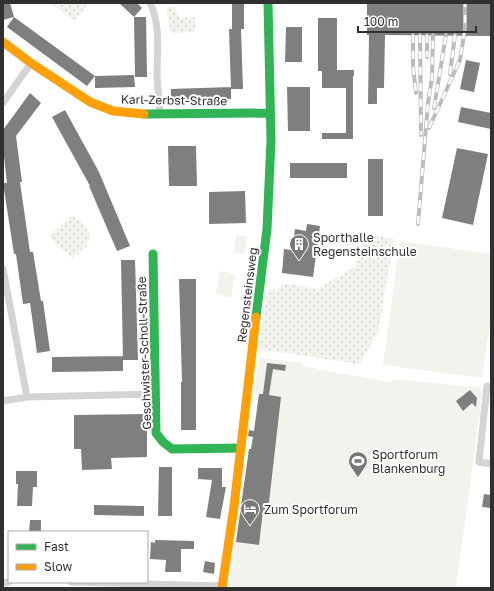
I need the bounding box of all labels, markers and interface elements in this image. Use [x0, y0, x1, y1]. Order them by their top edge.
scale bar [358, 8, 476, 34]
text: 100 m [364, 14, 398, 29]
street label: Karl-Zerbst-Straße [121, 92, 227, 108]
place label: Sporthalle Regensteinschule [313, 230, 417, 259]
building icon: Sporthalle Regensteinschule [288, 233, 310, 261]
street label: Regensteinsweg [234, 247, 260, 343]
street label: Geschwister-Scholl-Straße [134, 276, 154, 430]
place label: Sportforum Blankenburg [372, 447, 446, 476]
sports icon: Sportforum Blankenburg [347, 450, 369, 478]
hotel icon: Zum Sportforum [239, 498, 261, 526]
place label: Zum Sportforum [264, 502, 358, 517]
legend [8, 531, 148, 583]
text: Fast [44, 539, 69, 554]
text: Slow [44, 559, 72, 574]

